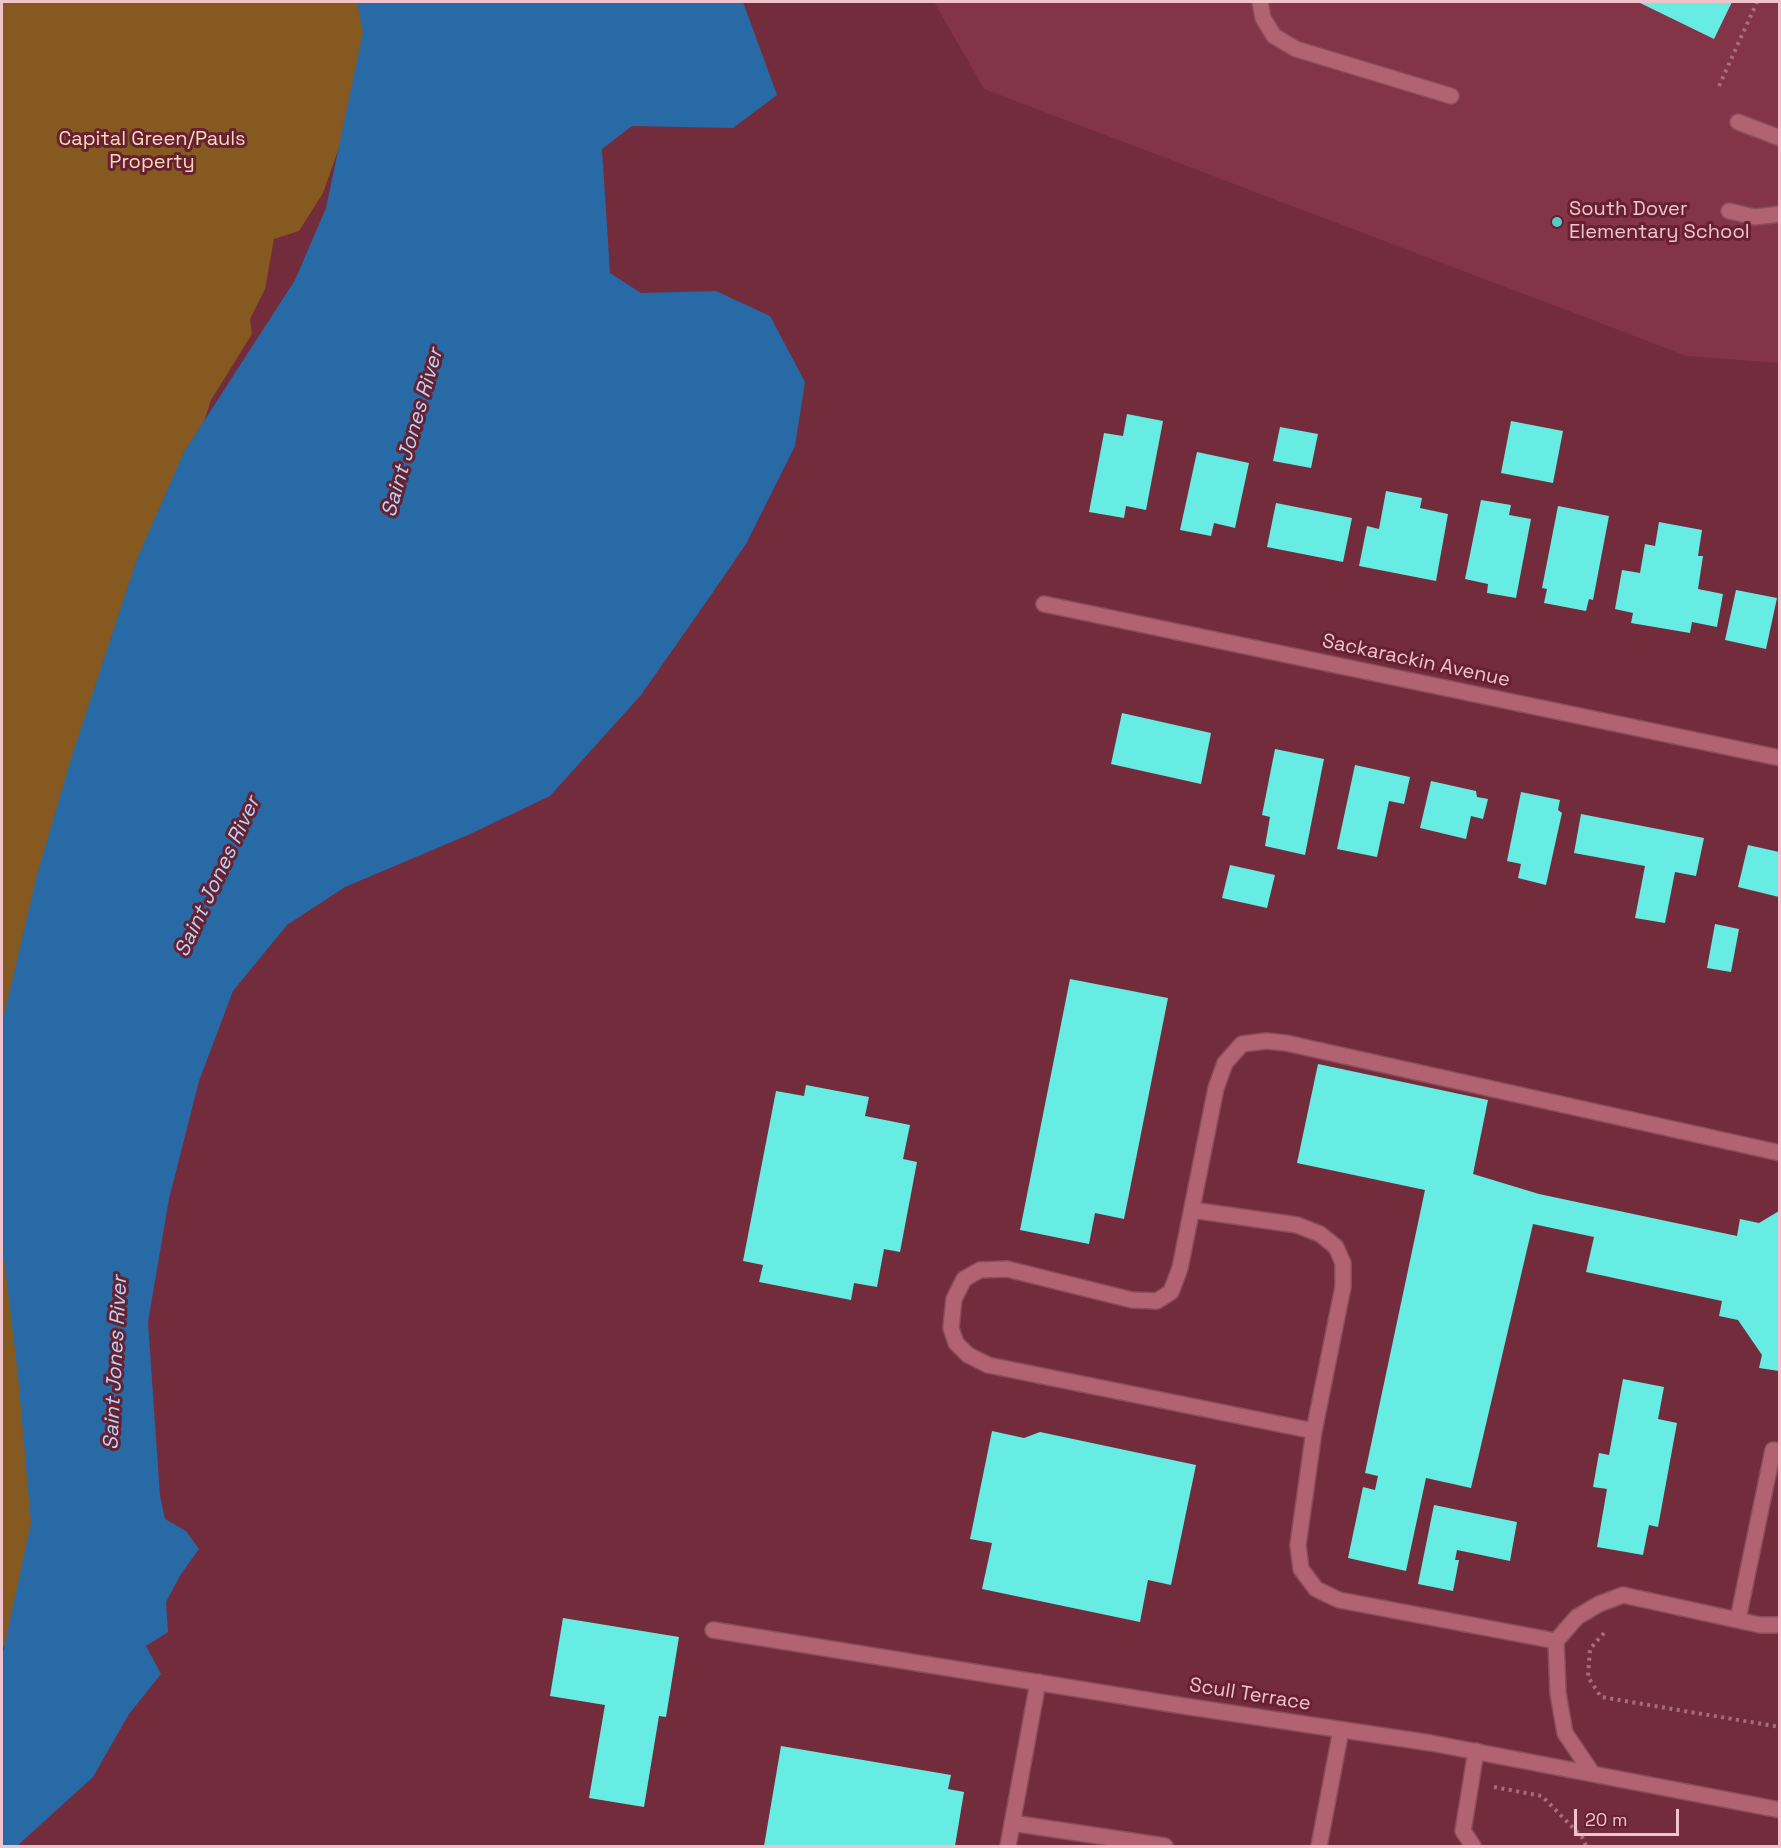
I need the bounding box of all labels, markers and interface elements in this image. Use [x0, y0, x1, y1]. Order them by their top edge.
park label: Capital Green/Pauls Property [58, 128, 246, 175]
place label: South Dover Elementary School [1569, 198, 1750, 245]
marker: South Dover Elementary School [1550, 215, 1564, 229]
water label: Saint Jones River [377, 346, 449, 520]
street label: Sackarackin Avenue [1320, 629, 1512, 693]
water label: Saint Jones River [170, 793, 266, 961]
water label: Saint Jones River [99, 1275, 133, 1451]
street label: Scull Terrace [1187, 1674, 1313, 1716]
scale bar [1577, 1797, 1682, 1835]
text: 20 m [1585, 1808, 1628, 1831]

